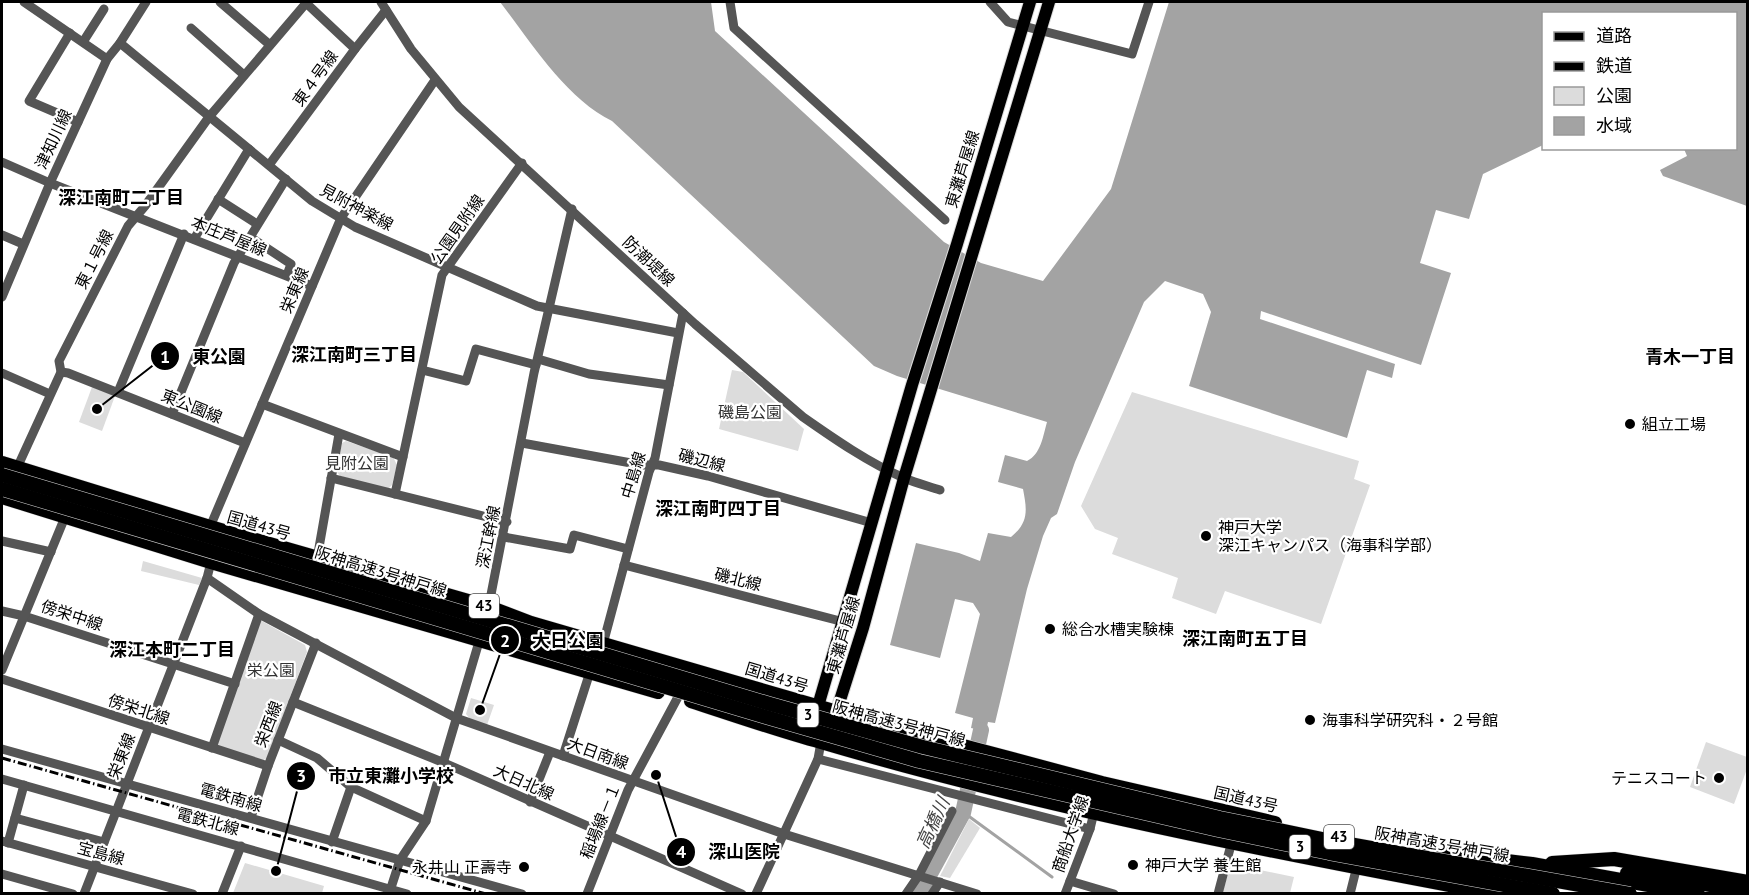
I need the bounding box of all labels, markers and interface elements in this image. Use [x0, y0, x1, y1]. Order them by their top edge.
legend [1542, 12, 1737, 150]
text: 道路 [1596, 24, 1632, 47]
street label: 東４号線 [288, 46, 342, 110]
text: 鉄道 [1596, 54, 1632, 77]
text: 公園 [1596, 84, 1632, 107]
street label: 津知川線 [30, 106, 76, 172]
text: 水域 [1596, 114, 1632, 137]
street label: 東灘芦屋線 [941, 128, 983, 210]
street label: 見附神楽線 [317, 179, 397, 235]
district label: 深江南町二丁目 [58, 186, 184, 209]
street label: 公園見附線 [426, 190, 488, 268]
street label: 本庄芦屋線 [188, 212, 270, 260]
street label: 東１号線 [71, 226, 117, 292]
street label: 防潮堤線 [619, 232, 679, 290]
street label: 栄東線 [275, 264, 313, 316]
callout: 東公園 [150, 338, 258, 374]
district label: 深江南町三丁目 [291, 343, 417, 366]
text: 1 [160, 345, 170, 368]
text: 東公園 [192, 345, 246, 368]
district label: 青木一丁目 [1645, 345, 1735, 368]
street label: 東公園線 [159, 385, 225, 427]
park label: 磯島公園 [718, 402, 782, 422]
place label: 組立工場 [1642, 414, 1706, 434]
marker: 組立工場 [1623, 417, 1637, 431]
street label: 磯辺線 [676, 444, 728, 476]
street label: 中島線 [616, 449, 650, 501]
park label: 見附公園 [325, 453, 389, 473]
district label: 深江南町四丁目 [655, 497, 781, 520]
street label: 深江幹線 [472, 504, 504, 570]
street label: 国道43号 [225, 506, 293, 544]
place label: 神戸大学 深江キャンパス（海事科学部） [1218, 517, 1442, 555]
marker: 神戸大学 深江キャンパス（海事科学部） [1199, 529, 1213, 543]
street label: 阪神高速3号神戸線 [313, 541, 449, 601]
street label: 磯北線 [712, 563, 764, 595]
road number: 43 [469, 594, 499, 618]
street label: 東灘芦屋線 [822, 594, 864, 676]
street label: 傍栄中線 [38, 596, 106, 634]
place label: 総合水槽実験棟 [1062, 619, 1174, 639]
callout: 大日公園 [490, 622, 616, 658]
marker: 総合水槽実験棟 [1043, 622, 1057, 636]
district label: 深江南町五丁目 [1182, 627, 1308, 650]
text: 2 [500, 629, 510, 652]
text: 大日公園 [532, 629, 604, 652]
district label: 深江本町二丁目 [109, 638, 235, 661]
street label: 国道43号 [743, 658, 811, 696]
park label: 栄公園 [247, 660, 295, 680]
street label: 傍栄北線 [105, 690, 173, 728]
street label: 阪神高速3号神戸線 [830, 696, 968, 750]
street label: 栄西線 [250, 698, 286, 750]
road number: 3 [798, 703, 818, 727]
place label: 海事科学研究科・２号館 [1322, 710, 1498, 730]
marker: 海事科学研究科・２号館 [1303, 713, 1317, 727]
street label: 栄東線 [103, 730, 139, 782]
street label: 大日南線 [565, 733, 631, 773]
callout: 市立東灘小学校 [286, 758, 466, 794]
street label: 大日北線 [491, 760, 557, 804]
text: 3 [296, 764, 306, 787]
text: 市立東灘小学校 [328, 764, 454, 787]
place label: テニスコート [1611, 768, 1707, 788]
marker: テニスコート [1712, 771, 1726, 785]
street label: 電鉄南線 [197, 779, 265, 815]
street label: 稲場線－１ [576, 780, 624, 862]
street label: 国道43号 [1212, 782, 1280, 816]
water label: 高橋川 [911, 792, 955, 852]
street label: 商船大学線 [1048, 793, 1092, 875]
street label: 電鉄北線 [174, 803, 242, 839]
street label: 阪神高速3号神戸線 [1373, 822, 1511, 866]
road number: 43 [1324, 825, 1354, 849]
callout: 深山医院 [666, 834, 792, 870]
road number: 3 [1290, 835, 1310, 859]
street label: 宝島線 [75, 837, 127, 869]
text: 4 [676, 840, 686, 863]
text: 深山医院 [708, 840, 780, 863]
place label: 神戸大学 養生館 [1145, 855, 1261, 875]
place label: 永井山 正壽寺 [412, 857, 512, 877]
marker: 神戸大学 養生館 [1126, 858, 1140, 872]
marker: 永井山 正壽寺 [517, 860, 531, 874]

